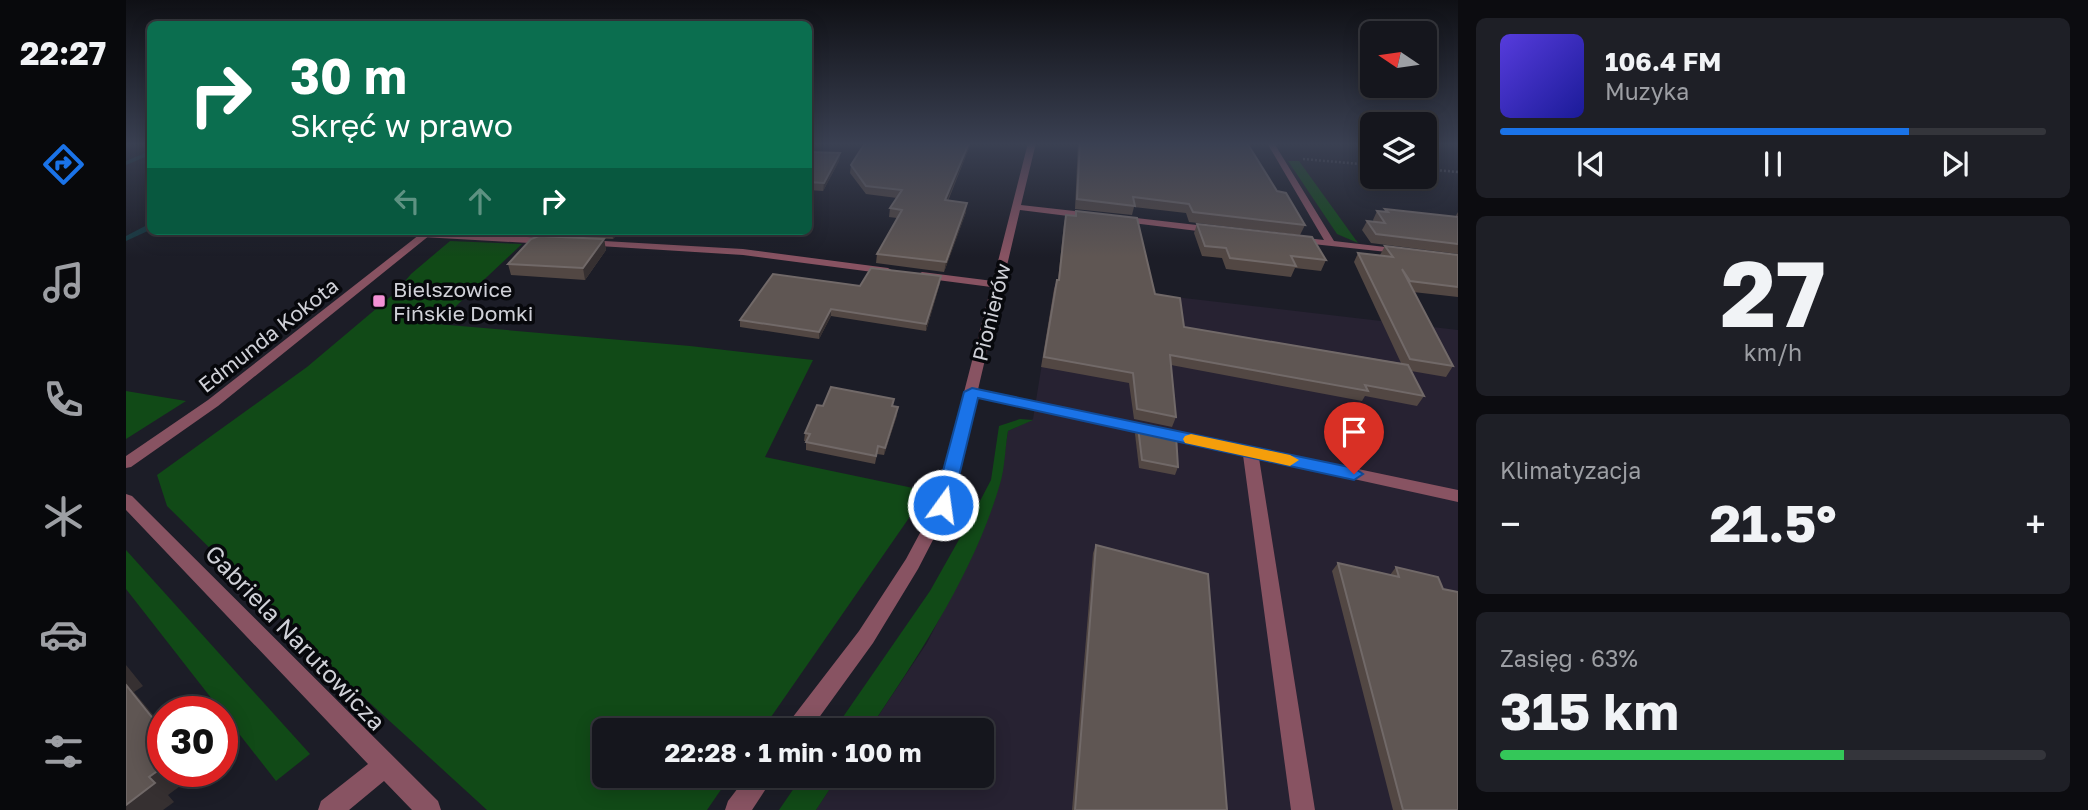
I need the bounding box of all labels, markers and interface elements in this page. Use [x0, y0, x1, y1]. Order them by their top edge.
north arrow [1360, 21, 1437, 98]
map controls [1360, 21, 1437, 189]
text: 22:27 [20, 34, 106, 72]
text: 30 m [290, 46, 407, 105]
text: 106.4 FM [1605, 46, 1721, 77]
icon: right [175, 49, 266, 140]
text: Muzyka [1605, 77, 1689, 105]
text: Skręć w prawo [290, 106, 513, 144]
button: layers [1360, 112, 1437, 189]
icon: directions [39, 140, 88, 189]
icon: previous [1572, 145, 1610, 183]
icon: pause [1754, 145, 1792, 183]
icon: next [1936, 145, 1974, 183]
icon: left [388, 182, 426, 220]
icon: ahead [461, 182, 499, 220]
icon: right [534, 182, 572, 220]
text: 27 [1720, 238, 1826, 347]
icon: music [39, 258, 88, 307]
street label: Pionierów [966, 260, 1016, 364]
street label: Edmunda Kokota [193, 272, 343, 398]
place label: Bielszowice Fińskie Domki [393, 276, 533, 326]
marker: Bielszowice Fińskie Domki [371, 293, 387, 309]
text: km/h [1744, 338, 1802, 366]
icon: phone [39, 375, 88, 424]
pin [1324, 402, 1384, 474]
icon: arrive [1335, 413, 1373, 451]
text: Klimatyzacja [1500, 456, 1641, 484]
position arrow [906, 468, 980, 542]
text: 21.5° [1709, 491, 1837, 553]
icon: climate [39, 492, 88, 541]
text: − [1500, 501, 1521, 546]
text: + [2025, 501, 2046, 546]
street label: Gabriela Narutowicza [200, 538, 392, 736]
icon: car [39, 610, 88, 659]
text: Zasięg · 63% [1500, 644, 1638, 672]
text: 315 km [1500, 679, 1679, 741]
speed limit sign: 30 [147, 696, 238, 787]
icon: filters [39, 727, 88, 776]
text: 22:28 · 1 min · 100 m [664, 737, 922, 768]

